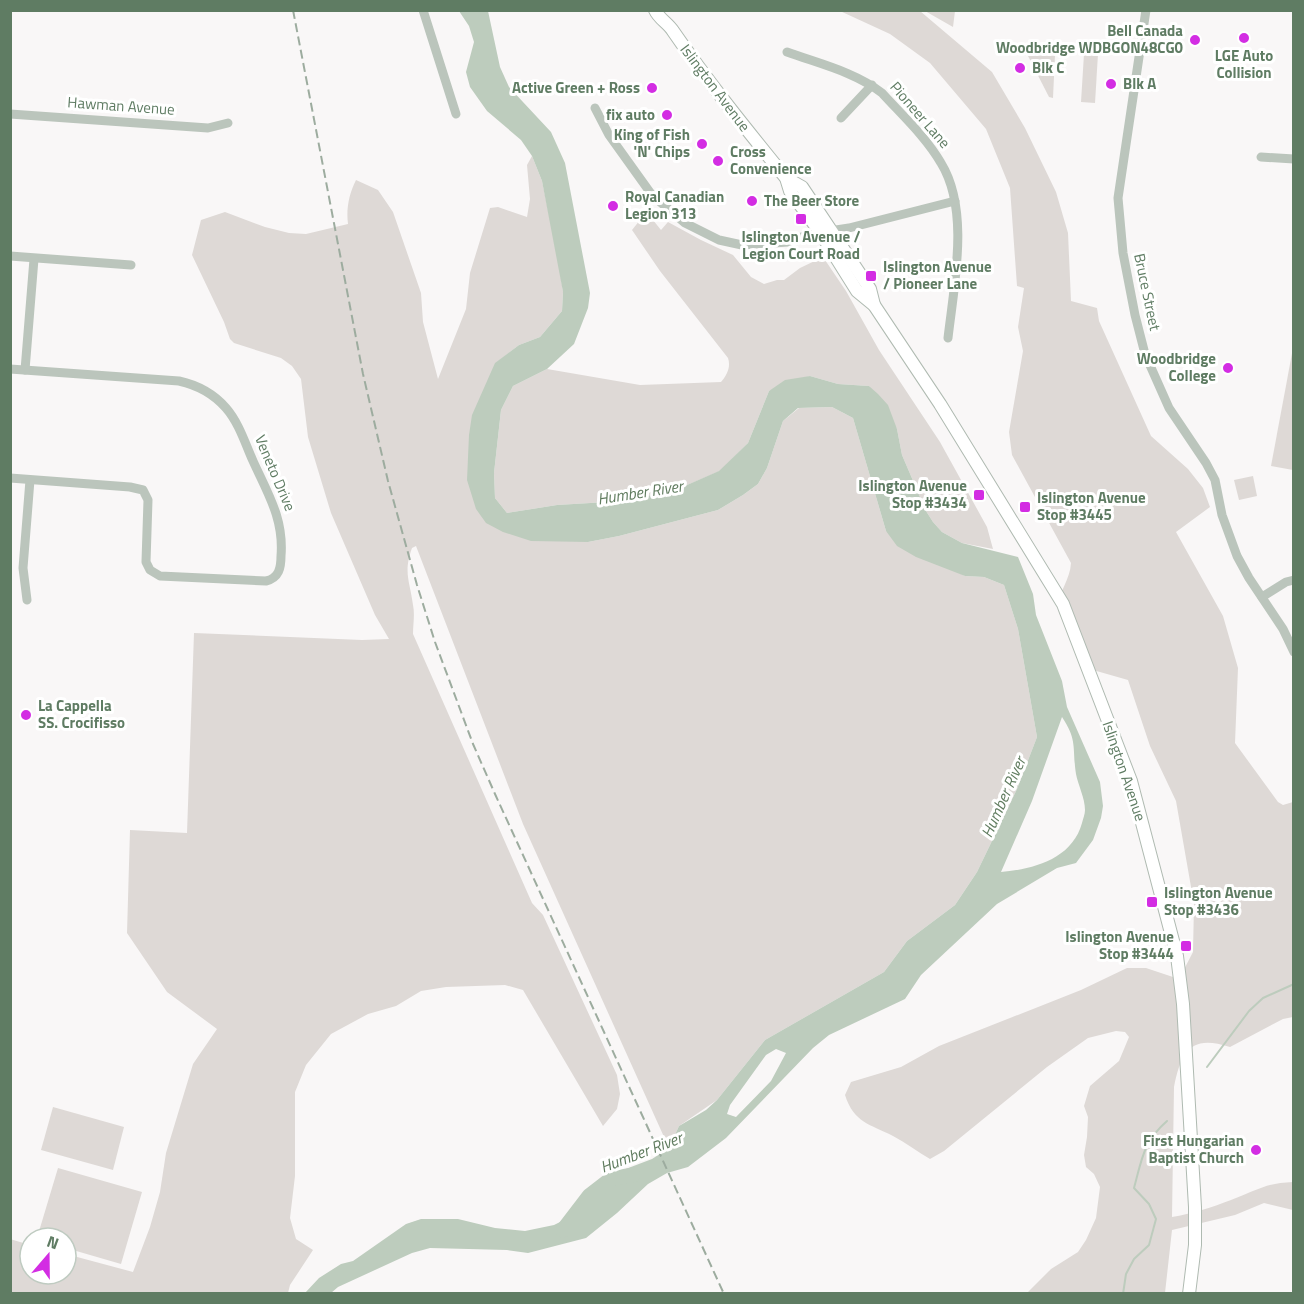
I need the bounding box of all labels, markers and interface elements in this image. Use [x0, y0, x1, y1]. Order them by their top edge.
place label: Bell Canada Woodbridge WDBGON48CG0 [996, 19, 1184, 59]
marker: LGE Auto Collision [1237, 31, 1251, 45]
marker: Bell Canada Woodbridge WDBGON48CG0 [1188, 33, 1202, 47]
street label: Islington Avenue [675, 39, 756, 136]
place label: LGE Auto Collision [1215, 44, 1273, 84]
place label: Blk C [1032, 56, 1064, 79]
marker: Blk C [1013, 61, 1027, 75]
place label: Blk A [1123, 72, 1156, 95]
place label: Active Green + Ross [512, 76, 640, 99]
street label: Pioneer Lane [885, 76, 956, 153]
marker: Blk A [1104, 77, 1118, 91]
marker: Active Green + Ross [645, 81, 659, 95]
street label: Hawman Avenue [67, 90, 175, 121]
place label: fix auto [606, 103, 655, 126]
marker: fix auto [660, 108, 674, 122]
place label: King of Fish 'N' Chips [614, 123, 690, 163]
marker: King of Fish 'N' Chips [695, 137, 709, 151]
place label: Cross Convenience [730, 140, 812, 180]
marker: Cross Convenience [711, 154, 725, 168]
place label: Royal Canadian Legion 313 [625, 185, 724, 225]
place label: The Beer Store [764, 189, 860, 212]
marker: The Beer Store [745, 194, 759, 208]
marker: Royal Canadian Legion 313 [606, 199, 620, 213]
marker: Islington Avenue / Legion Court Road [794, 212, 808, 226]
place label: Islington Avenue / Legion Court Road [742, 225, 861, 265]
street label: Bruce Street [1128, 251, 1167, 333]
place label: Islington Avenue / Pioneer Lane [883, 255, 992, 295]
marker: Islington Avenue / Pioneer Lane [864, 269, 878, 283]
place label: Woodbridge College [1137, 347, 1216, 387]
marker: Woodbridge College [1221, 361, 1235, 375]
street label: Veneto Drive [249, 431, 302, 514]
water label: Humber River [596, 473, 686, 511]
place label: Islington Avenue Stop #3434 [858, 474, 967, 514]
place label: Islington Avenue Stop #3445 [1037, 486, 1146, 526]
marker: Islington Avenue Stop #3434 [972, 488, 986, 502]
marker: Islington Avenue Stop #3445 [1018, 500, 1032, 514]
place label: La Cappella SS. Crocifisso [38, 694, 125, 734]
marker: La Cappella SS. Crocifisso [19, 708, 33, 722]
street label: Islington Avenue [1097, 718, 1152, 824]
water label: Humber River [975, 751, 1032, 841]
place label: Islington Avenue Stop #3436 [1164, 881, 1273, 921]
marker: Islington Avenue Stop #3436 [1145, 895, 1159, 909]
place label: Islington Avenue Stop #3444 [1065, 925, 1174, 965]
marker: Islington Avenue Stop #3444 [1179, 939, 1193, 953]
water label: Humber River [596, 1125, 687, 1179]
place label: First Hungarian Baptist Church [1143, 1129, 1244, 1169]
marker: First Hungarian Baptist Church [1249, 1143, 1263, 1157]
north arrow [18, 1226, 78, 1286]
text: N [44, 1229, 62, 1255]

